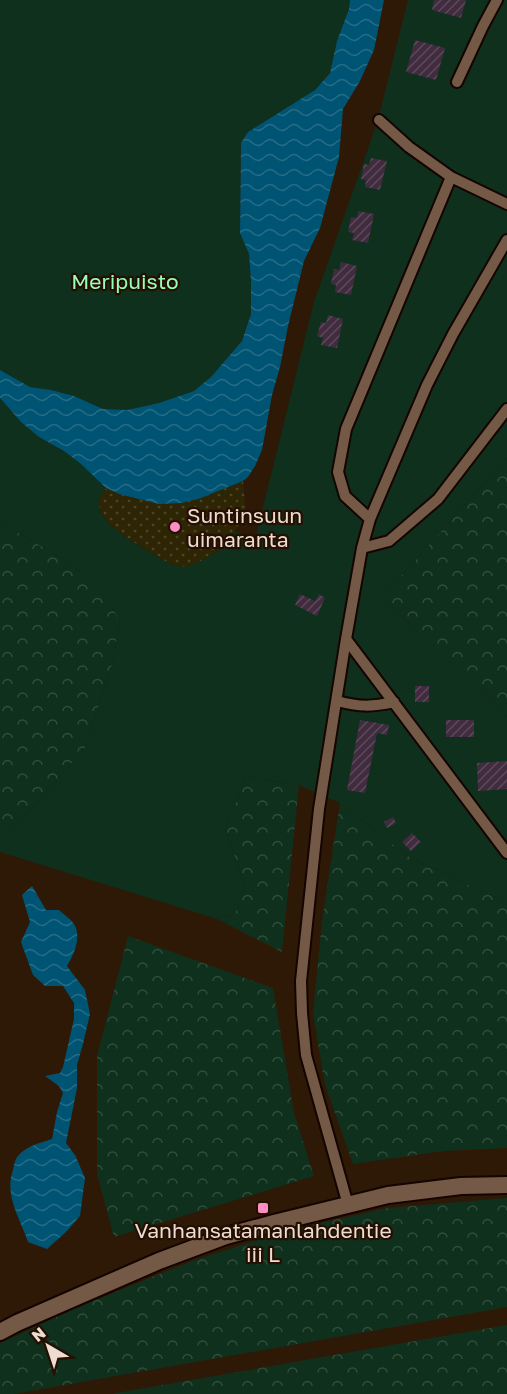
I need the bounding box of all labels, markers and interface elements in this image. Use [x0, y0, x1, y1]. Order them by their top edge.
park label: Meripuisto [71, 268, 179, 294]
place label: Suntinsuun uimaranta [187, 502, 302, 552]
marker: Suntinsuun uimaranta [168, 520, 182, 534]
marker: Vanhansatamanlahdentie iii L [256, 1201, 270, 1215]
place label: Vanhansatamanlahdentie iii L [134, 1217, 392, 1267]
north arrow [18, 1316, 78, 1376]
text: N [28, 1323, 50, 1346]

